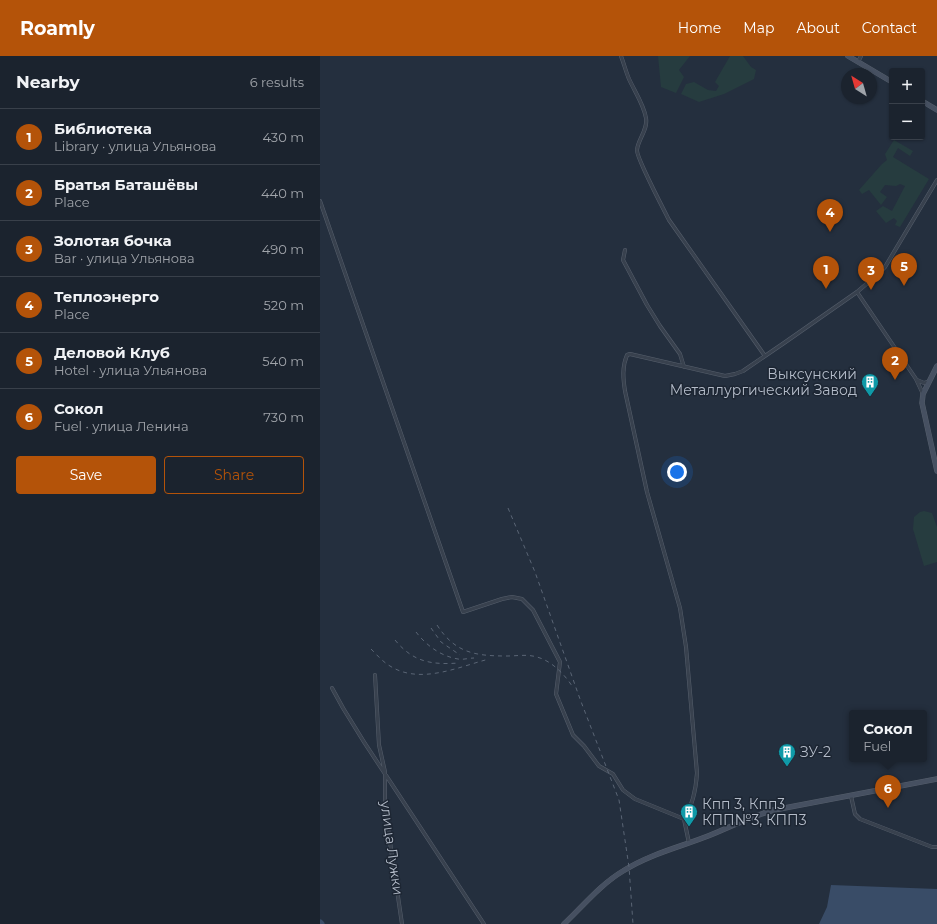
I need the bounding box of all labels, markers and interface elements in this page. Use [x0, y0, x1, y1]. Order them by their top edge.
text: Roamly [20, 17, 95, 40]
text: Home [678, 19, 721, 37]
text: Map [743, 19, 774, 37]
text: About [796, 19, 840, 37]
text: Contact [862, 19, 917, 37]
north arrow [841, 68, 877, 104]
map controls [889, 68, 925, 140]
button: + [889, 68, 925, 104]
text: Nearby [16, 72, 80, 92]
text: 6 results [250, 74, 304, 90]
button: − [889, 104, 925, 140]
text: Библиотека [54, 119, 152, 138]
text: 1 [26, 129, 32, 145]
text: 430 m [262, 129, 304, 145]
text: Library · улица Ульянова [54, 138, 216, 154]
text: Братья Баташёвы [54, 175, 198, 194]
text: 2 [25, 185, 33, 201]
text: 440 m [261, 185, 304, 201]
text: Place [54, 194, 90, 210]
pin: 4 [817, 199, 843, 232]
text: Золотая бочка [54, 231, 172, 250]
text: 3 [25, 241, 33, 257]
text: 490 m [262, 241, 304, 257]
text: Bar · улица Ульянова [54, 250, 195, 266]
pin: 5 [891, 253, 917, 286]
pin: 1 [813, 256, 839, 289]
pin: 3 [858, 257, 884, 290]
text: Теплоэнерго [54, 287, 159, 306]
text: 4 [25, 297, 33, 313]
text: 520 m [264, 297, 304, 313]
text: Place [54, 306, 90, 322]
text: Деловой Клуб [54, 343, 170, 362]
pin: 2 [882, 347, 908, 380]
text: 5 [25, 353, 33, 369]
text: 540 m [262, 353, 304, 369]
text: Hotel · улица Ульянова [54, 362, 207, 378]
place label: Выксунский Металлургический Завод [670, 365, 857, 399]
building icon: Выксунский Металлургический Завод [860, 372, 880, 397]
text: Сокол [54, 399, 104, 418]
text: 6 [25, 409, 33, 425]
text: 730 m [263, 409, 304, 425]
text: Fuel · улица Ленина [54, 418, 188, 434]
button: Save [16, 456, 156, 494]
button: Share [164, 456, 304, 494]
your location [667, 462, 687, 482]
popup [849, 710, 927, 762]
text: Сокол [863, 719, 913, 738]
text: Fuel [863, 738, 891, 754]
building icon: ЗУ-2 [777, 742, 797, 767]
place label: ЗУ-2 [800, 743, 831, 761]
pin: 6 [875, 775, 901, 808]
place label: Кпп 3, Кпп3 КПП№3, КПП3 [702, 795, 807, 829]
street label: улица Лужки [376, 799, 408, 896]
building icon: Кпп 3, Кпп3 КПП№3, КПП3 [679, 802, 699, 827]

